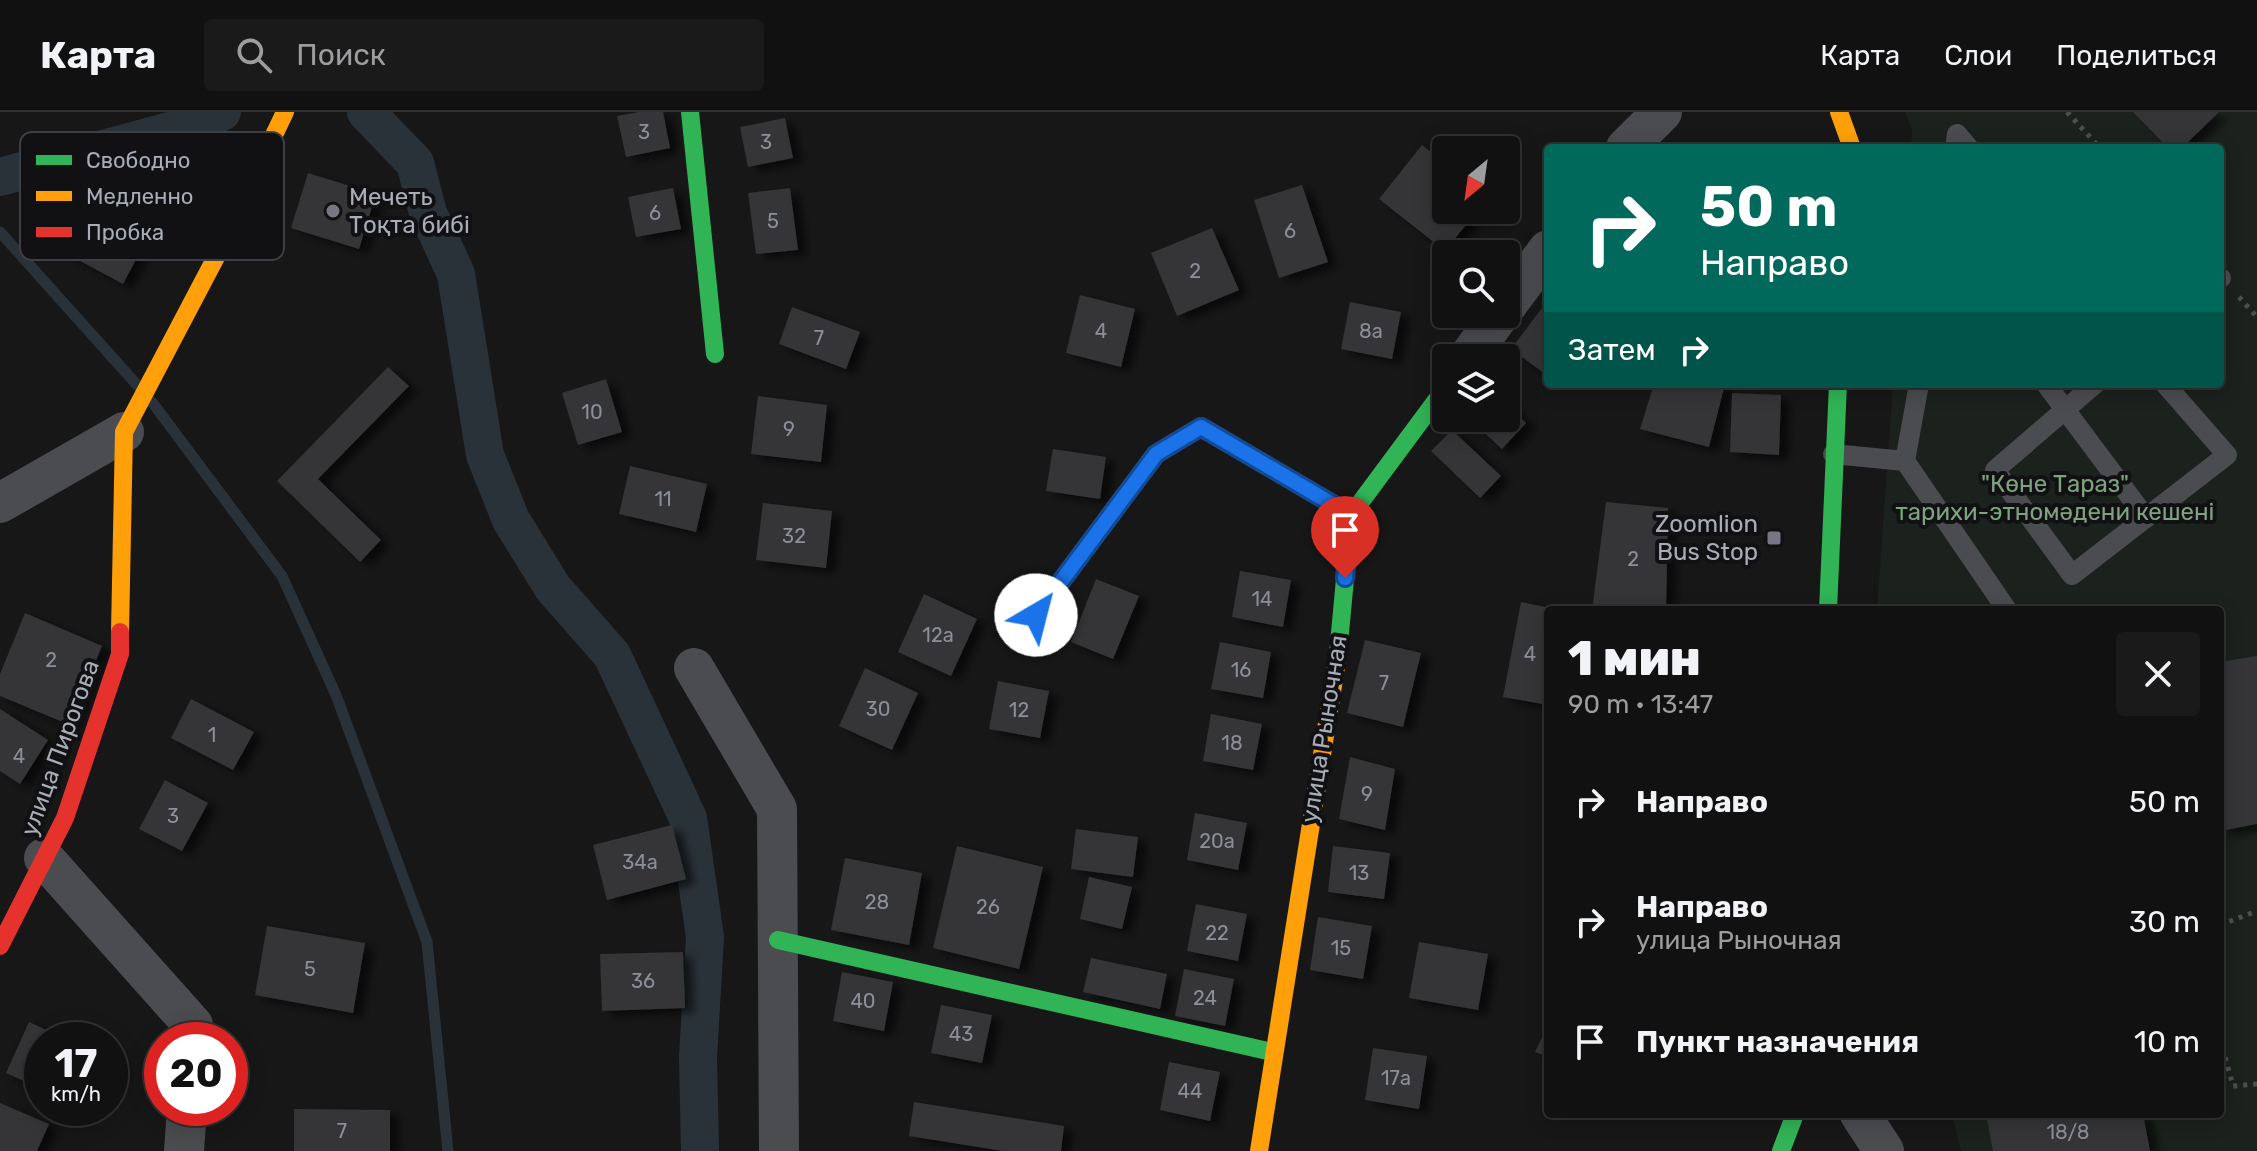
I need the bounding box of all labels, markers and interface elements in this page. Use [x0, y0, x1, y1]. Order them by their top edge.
search box [204, 19, 764, 91]
text: Карта [40, 32, 156, 78]
icon: search [232, 33, 276, 77]
text: Поиск [296, 37, 386, 73]
text: Карта [1820, 39, 1900, 72]
text: Слои [1944, 39, 2012, 72]
text: Поделиться [2056, 39, 2217, 72]
house number: 3 [638, 120, 650, 144]
house number: 3 [760, 130, 772, 154]
legend [20, 132, 284, 260]
north arrow [1432, 136, 1520, 224]
map controls [1432, 136, 1520, 432]
text: Свободно [86, 147, 190, 174]
text: 50 m [1700, 174, 1837, 240]
icon: right [1568, 176, 1672, 280]
text: Медленно [86, 183, 194, 210]
place label: Мечеть Тоқта бибі [349, 183, 470, 239]
house number: 6 [649, 201, 661, 225]
marker: Мечеть Тоқта бибі [324, 202, 342, 220]
house number: 5 [767, 209, 779, 233]
text: Пробка [86, 219, 164, 246]
house number: 6 [1284, 219, 1296, 243]
button: search [1432, 240, 1520, 328]
text: Направо [1700, 241, 1849, 284]
house number: 2 [1189, 259, 1201, 283]
house number: 4 [1095, 319, 1107, 343]
house number: 8а [1359, 319, 1383, 343]
house number: 7 [814, 326, 824, 350]
icon: right [1672, 328, 1716, 372]
text: Затем [1568, 332, 1656, 368]
button: layers [1432, 344, 1520, 432]
house number: 10 [581, 400, 603, 424]
house number: 9 [783, 417, 795, 441]
park label: "Көне Тараз" тарихи-этномәдени кешені [1896, 470, 2214, 526]
house number: 11 [654, 487, 672, 511]
pin [1311, 496, 1379, 578]
icon: arrive [1323, 508, 1367, 552]
place label: Zoomlion Bus Stop [1655, 510, 1758, 566]
house number: 32 [782, 524, 806, 548]
marker: Zoomlion Bus Stop [1765, 529, 1783, 547]
house number: 2 [1627, 547, 1639, 571]
position arrow [994, 573, 1078, 657]
house number: 14 [1252, 587, 1272, 611]
house number: 12а [922, 623, 954, 647]
text: 1 мин [1568, 630, 1701, 687]
button: close [2116, 632, 2200, 716]
street label: улица Рыночная [1295, 633, 1353, 825]
house number: 4 [1524, 642, 1536, 666]
house number: 2 [45, 648, 57, 672]
street label: улица Пирогова [15, 656, 105, 840]
house number: 16 [1231, 658, 1251, 682]
house number: 7 [1379, 671, 1389, 695]
text: 90 m · 13:47 [1568, 689, 1713, 720]
house number: 30 [866, 697, 890, 721]
house number: 12 [1009, 698, 1029, 722]
house number: 1 [208, 723, 216, 747]
house number: 18 [1221, 731, 1243, 755]
house number: 4 [13, 744, 25, 768]
icon: right [1568, 780, 1612, 824]
house number: 9 [1361, 782, 1373, 806]
text: Направо [1636, 784, 1768, 820]
text: 50 m [2129, 784, 2200, 820]
house number: 3 [167, 804, 179, 828]
house number: 20а [1199, 829, 1235, 853]
house number: 34а [622, 850, 658, 874]
house number: 13 [1349, 861, 1369, 885]
text: Направо [1636, 889, 1768, 925]
house number: 28 [865, 890, 889, 914]
house number: 26 [976, 895, 1000, 919]
icon: right [1568, 900, 1612, 944]
text: 30 m [2129, 904, 2200, 940]
house number: 22 [1205, 921, 1229, 945]
text: улица Рыночная [1636, 925, 1842, 956]
house number: 15 [1331, 936, 1351, 960]
house number: 5 [304, 957, 316, 981]
house number: 36 [631, 969, 655, 993]
house number: 24 [1193, 986, 1217, 1010]
house number: 40 [850, 989, 876, 1013]
icon: arrive [1568, 1020, 1612, 1064]
speed limit sign: 20 [144, 1022, 248, 1126]
house number: 43 [949, 1022, 973, 1046]
text: Пункт назначения [1636, 1024, 1919, 1060]
text: 10 m [2134, 1024, 2200, 1060]
text: 17 [55, 1040, 97, 1087]
house number: 17а [1381, 1066, 1411, 1090]
house number: 44 [1178, 1079, 1202, 1103]
text: km/h [51, 1082, 101, 1106]
house number: 7 [337, 1119, 347, 1143]
house number: 18/8 [2046, 1120, 2090, 1144]

